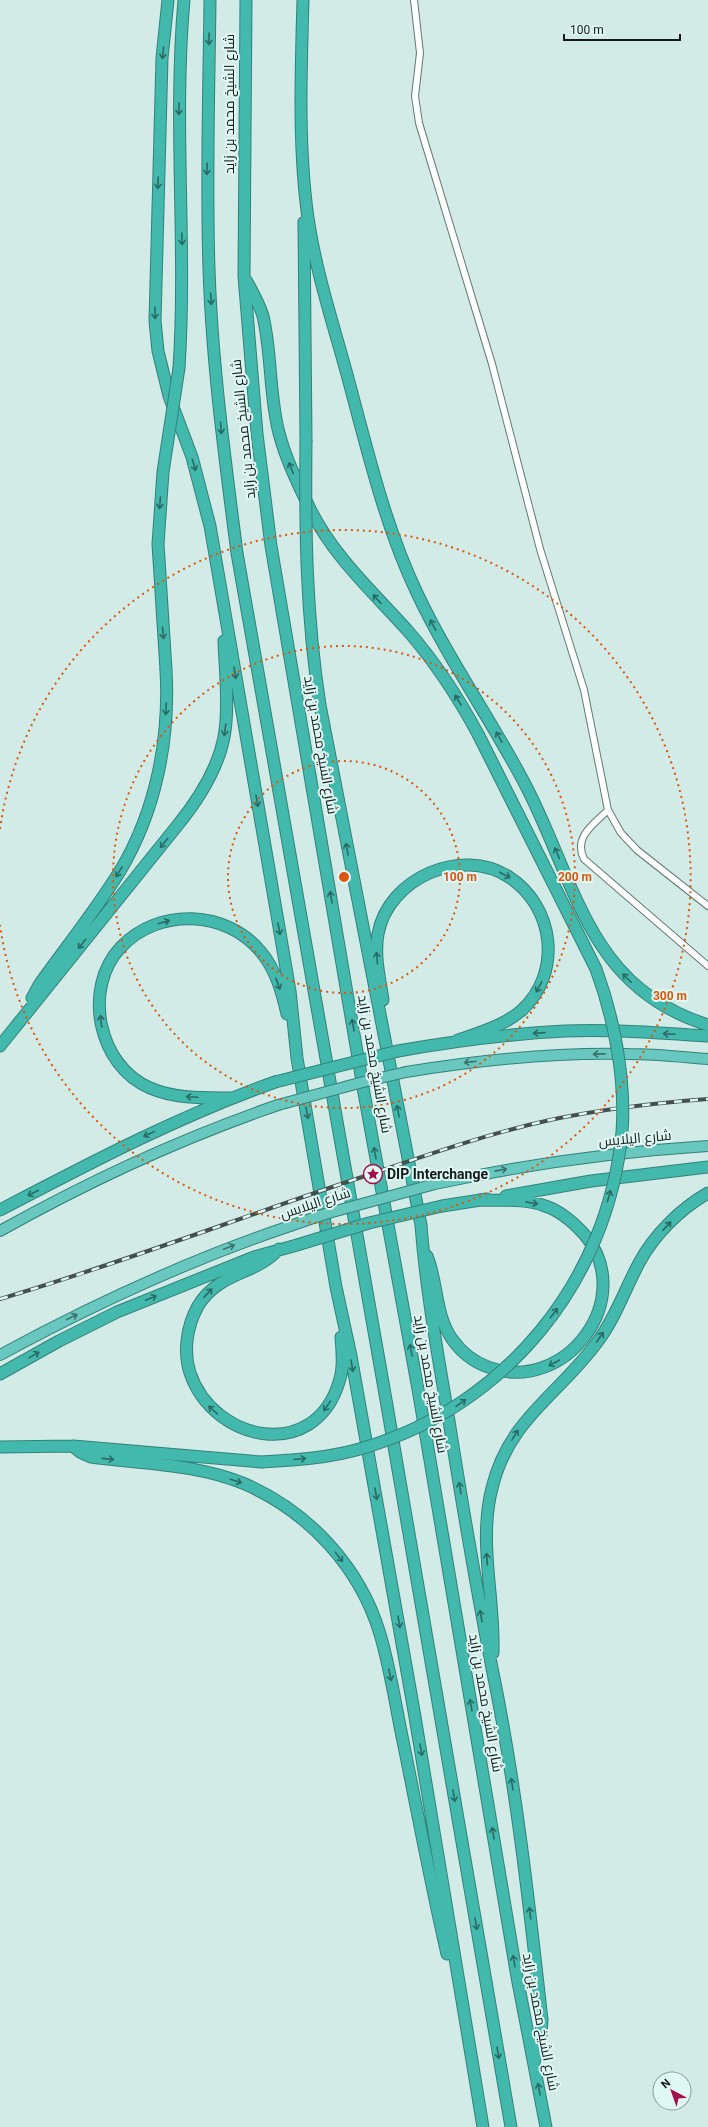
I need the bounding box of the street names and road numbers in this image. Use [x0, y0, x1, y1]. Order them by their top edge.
street label: شارع الشيخ محمد بن زايد [221, 34, 238, 174]
street label: شارع الشيخ محمد بن زايد [228, 358, 259, 500]
street label: شارع الشيخ محمد بن زايد [300, 675, 341, 816]
street label: شارع الشيخ محمد بن زايد [354, 994, 395, 1135]
street label: شارع اليلايس [598, 1127, 672, 1150]
street label: شارع اليلايس [278, 1184, 352, 1223]
street label: شارع الشيخ محمد بن زايد [410, 1314, 451, 1455]
street label: شارع الشيخ محمد بن زايد [465, 1633, 506, 1774]
street label: شارع الشيخ محمد بن زايد [519, 1952, 562, 2093]

